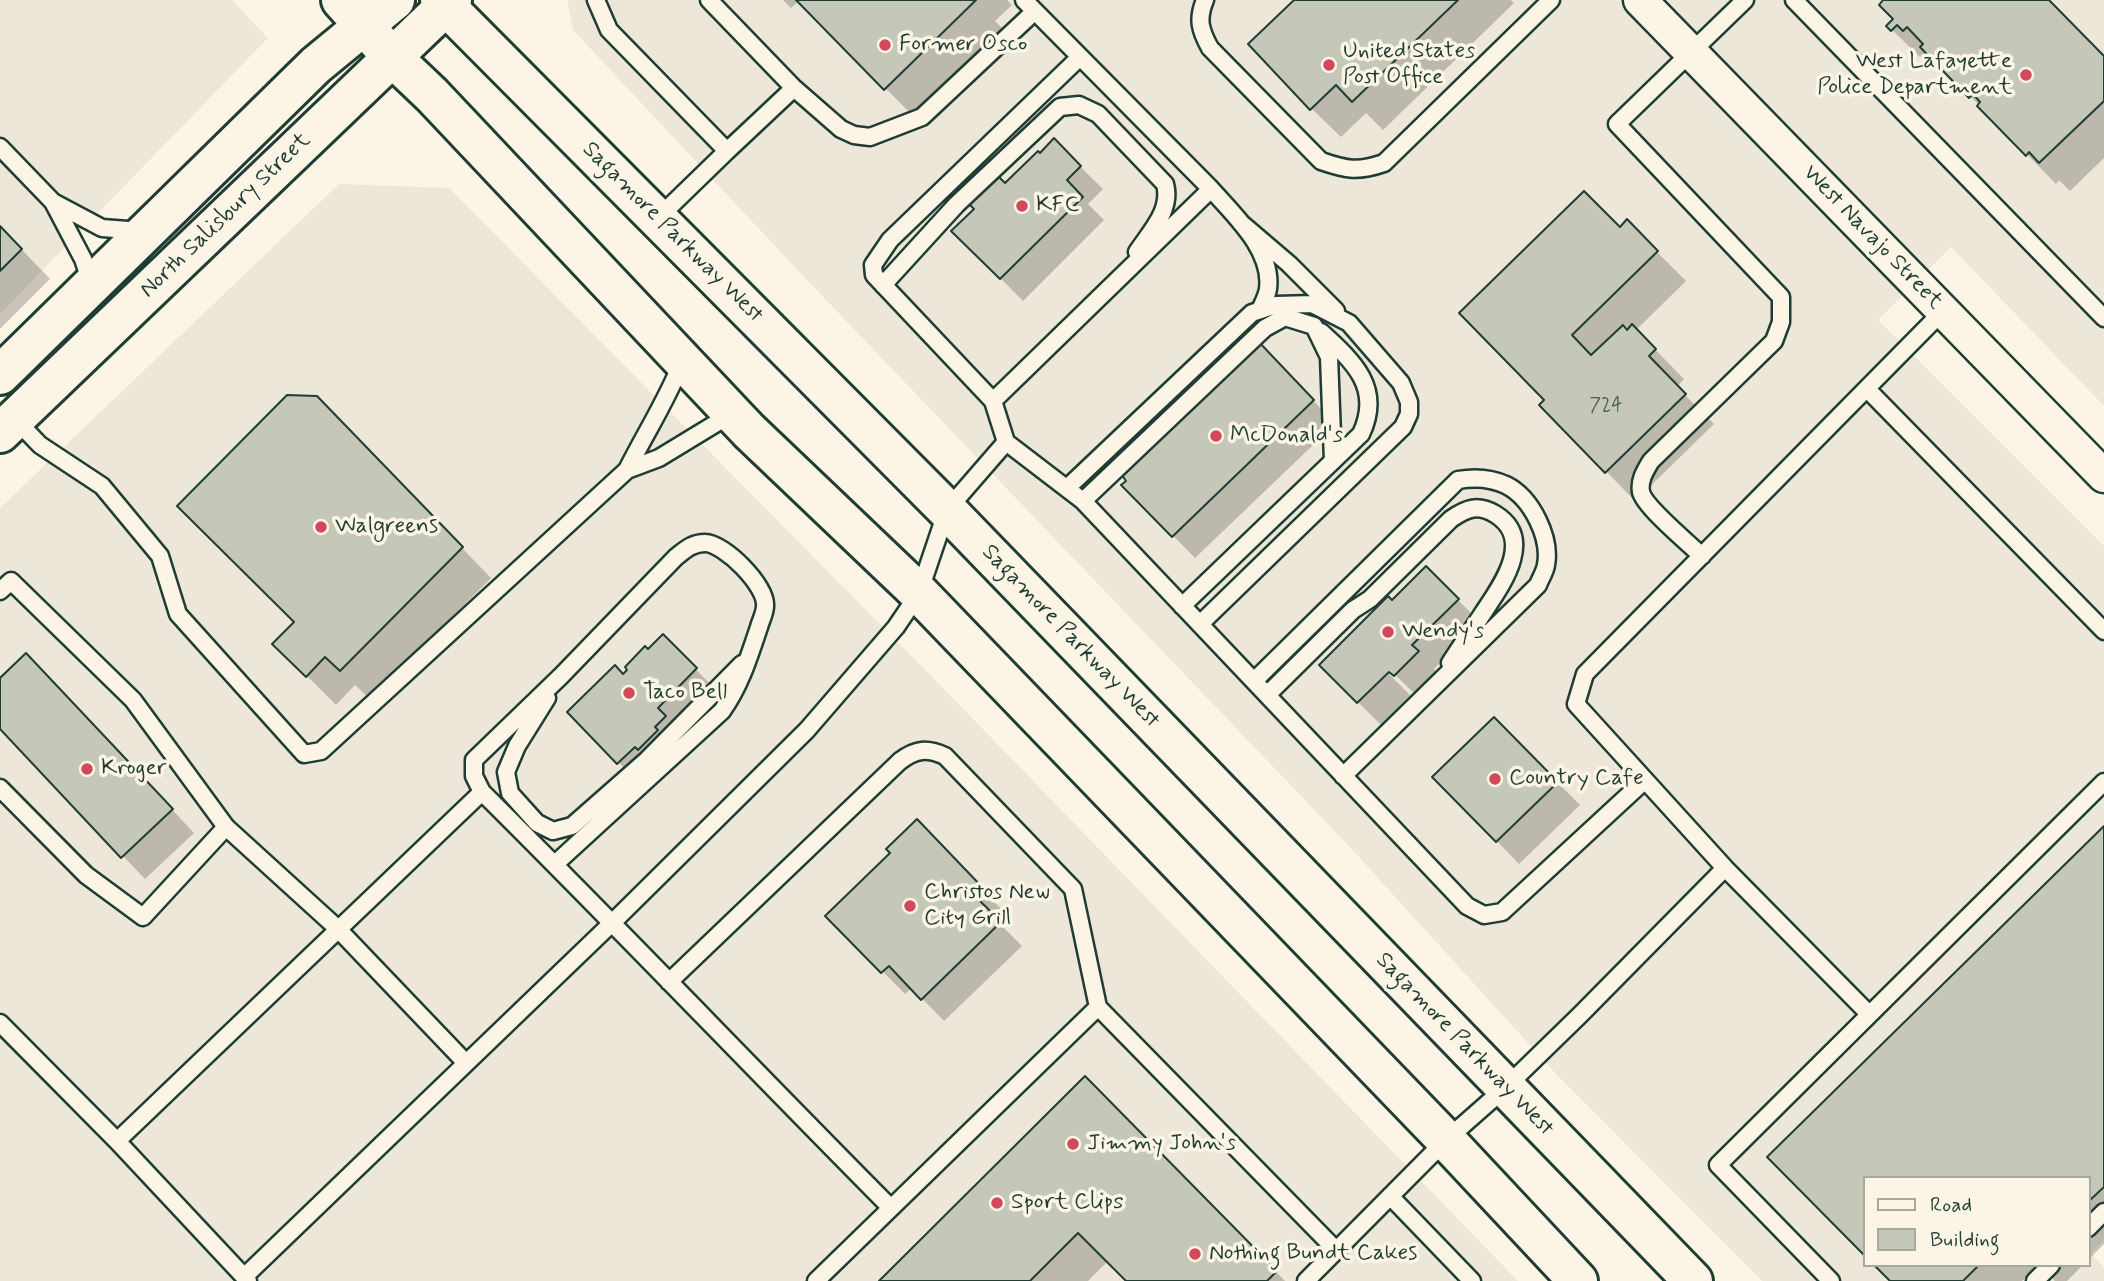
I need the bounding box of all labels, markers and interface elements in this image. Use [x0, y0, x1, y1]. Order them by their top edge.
place label: Former Osco [899, 31, 1027, 59]
marker: Former Osco [877, 37, 893, 53]
place label: United States Post Office [1343, 38, 1475, 92]
place label: West Lafayette Police Department [1817, 48, 2012, 102]
marker: United States Post Office [1321, 57, 1337, 73]
marker: West Lafayette Police Department [2018, 67, 2034, 83]
street label: North Salisbury Street [135, 128, 317, 304]
street label: Sagamore Parkway West [576, 137, 768, 329]
street label: West Navajo Street [1796, 160, 1948, 316]
place label: KFC [1036, 192, 1079, 220]
marker: KFC [1014, 198, 1030, 214]
house number: 724 [1590, 396, 1622, 418]
place label: McDonald's [1230, 422, 1343, 450]
marker: McDonald's [1208, 428, 1224, 444]
place label: Walgreens [335, 513, 438, 541]
marker: Walgreens [313, 519, 329, 535]
street label: Sagamore Parkway West [975, 539, 1165, 735]
place label: Wendy's [1402, 618, 1484, 646]
marker: Wendy's [1380, 624, 1396, 640]
place label: Taco Bell [643, 679, 727, 707]
marker: Taco Bell [621, 685, 637, 701]
place label: Kroger [101, 755, 166, 783]
marker: Kroger [79, 761, 95, 777]
place label: Country Cafe [1509, 765, 1644, 793]
marker: Country Cafe [1487, 771, 1503, 787]
place label: Christos New City Grill [924, 879, 1050, 933]
marker: Christos New City Grill [902, 898, 918, 914]
street label: Sagamore Parkway West [1369, 947, 1559, 1143]
place label: Jimmy John's [1087, 1130, 1236, 1158]
marker: Jimmy John's [1065, 1136, 1081, 1152]
legend [1862, 1176, 2090, 1267]
place label: Sport Clips [1011, 1189, 1123, 1217]
text: Road [1930, 1191, 1972, 1219]
marker: Sport Clips [989, 1195, 1005, 1211]
text: Building [1930, 1226, 2000, 1254]
place label: Nothing Bundt Cakes [1209, 1240, 1417, 1268]
marker: Nothing Bundt Cakes [1187, 1246, 1203, 1262]

